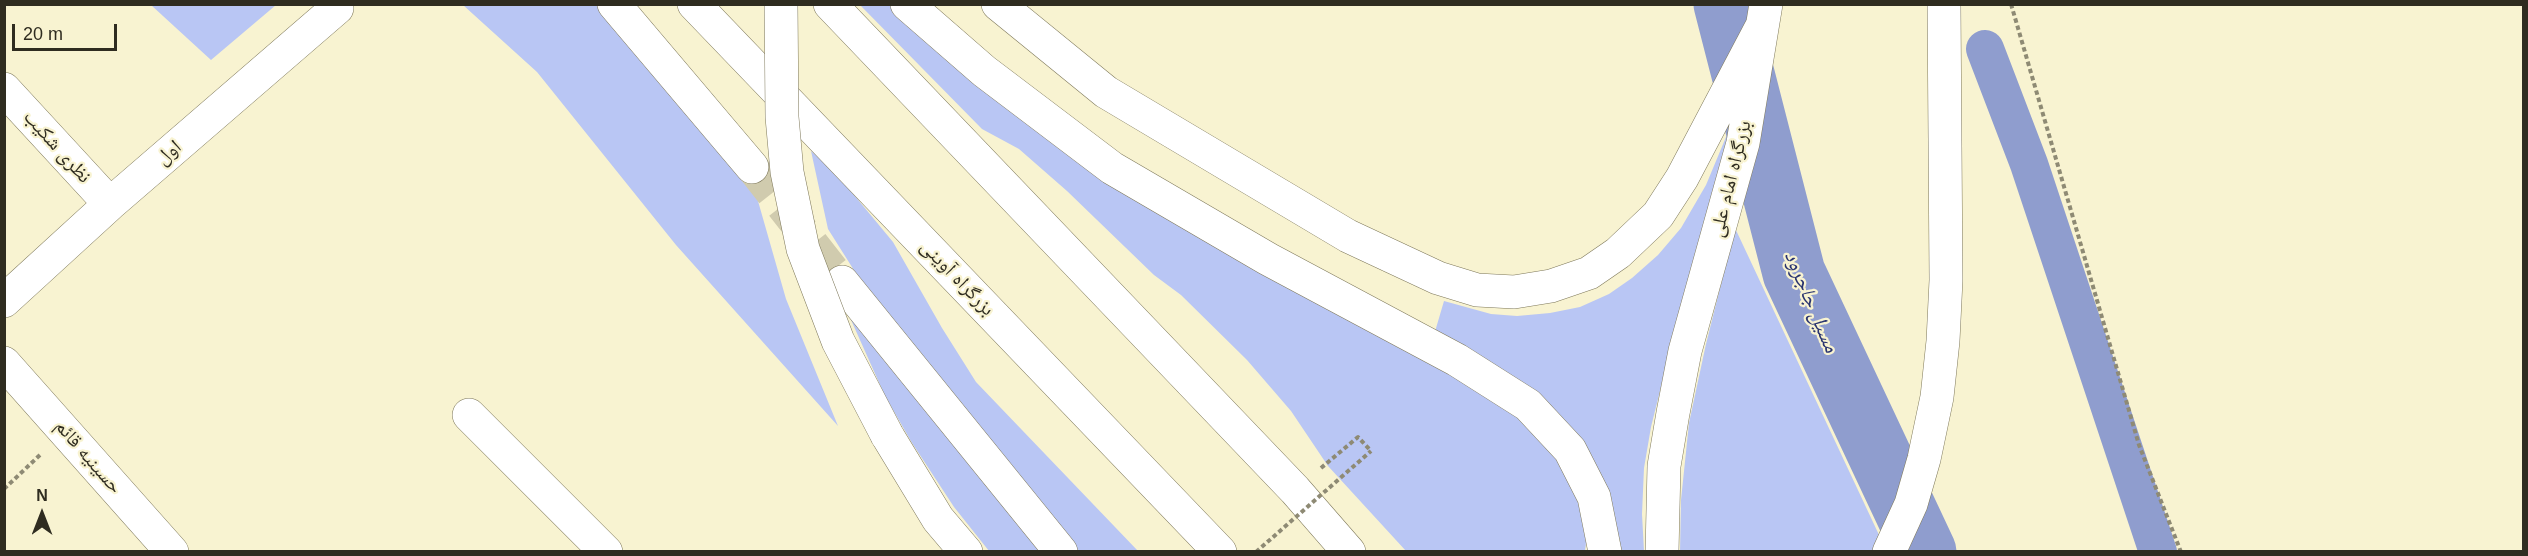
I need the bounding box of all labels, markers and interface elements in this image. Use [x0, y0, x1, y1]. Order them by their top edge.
scale bar [15, 12, 120, 50]
text: 20 m [23, 24, 63, 44]
street label: نظری شکیب [18, 106, 96, 188]
street label: بزرگراه امام علی [1705, 118, 1757, 240]
street label: اول [151, 135, 187, 171]
street label: بزرگراه آوینی [915, 235, 999, 321]
water label: مسیل جاجرود [1778, 247, 1844, 357]
street label: حسینیه قائم [49, 415, 127, 499]
north arrow [12, 484, 72, 544]
text: N [36, 487, 48, 504]

